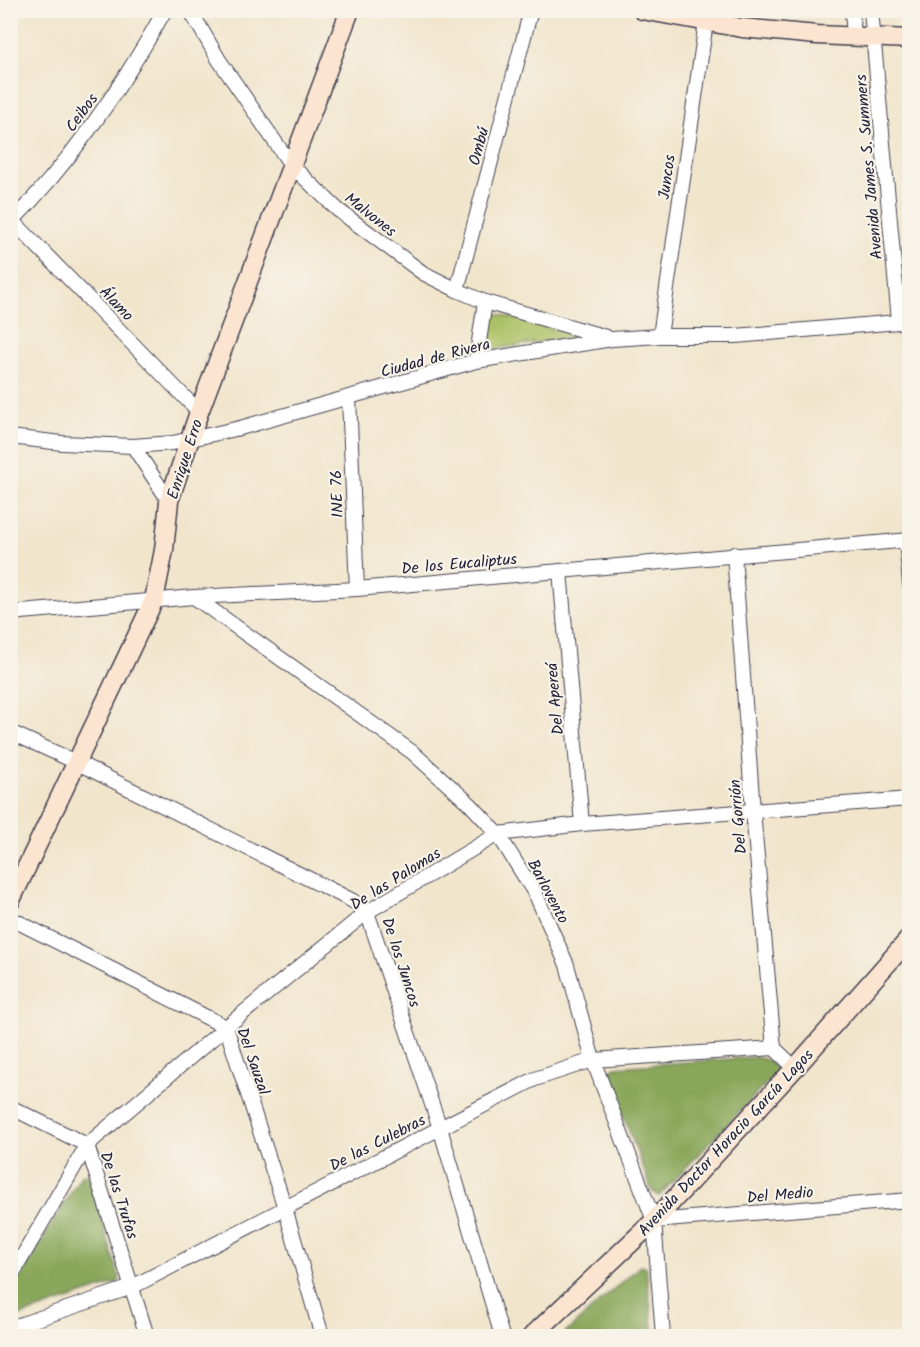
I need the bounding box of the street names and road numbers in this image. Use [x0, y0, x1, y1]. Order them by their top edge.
street label: Avenida James S. Summers [849, 73, 890, 260]
street label: Ceibos [59, 88, 105, 138]
street label: Ombú [462, 124, 497, 168]
street label: Juncos [652, 153, 683, 201]
street label: Malvones [339, 187, 402, 244]
street label: Álamo [93, 281, 139, 328]
street label: Ciudad de Rivera [378, 332, 493, 385]
street label: Enrique Erro [161, 416, 210, 503]
street label: INE 76 [324, 470, 351, 518]
street label: De los Eucaliptus [400, 547, 518, 582]
street label: Del Apereá [540, 660, 571, 736]
street label: Del Gorrión [723, 778, 754, 855]
street label: De las Palomas [345, 841, 446, 917]
street label: Barlovento [520, 855, 575, 929]
street label: De los Juncos [374, 914, 427, 1011]
street label: Del Sauzal [229, 1024, 276, 1099]
street label: Avenida Doctor Horacio García Lagos [632, 1044, 820, 1242]
street label: De las Culebras [325, 1108, 430, 1178]
street label: De las Trufas [93, 1149, 144, 1243]
street label: Del Medio [746, 1180, 814, 1211]

